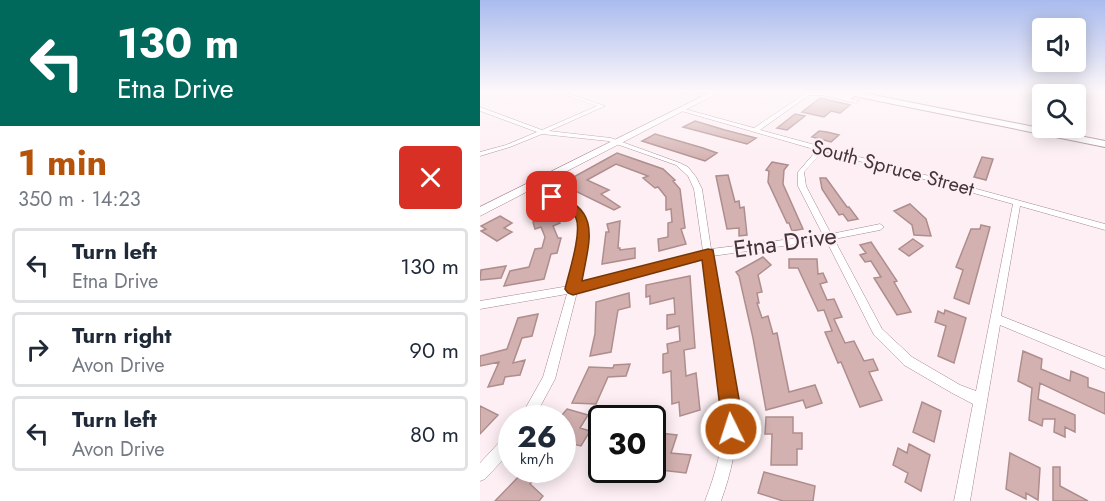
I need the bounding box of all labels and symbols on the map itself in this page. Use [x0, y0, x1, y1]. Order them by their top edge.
street label: South Spruce Street [809, 132, 978, 204]
pin [526, 171, 577, 222]
street label: Etna Drive [731, 217, 839, 267]
position arrow [699, 397, 763, 461]
speed limit sign: 30 [588, 405, 666, 483]

